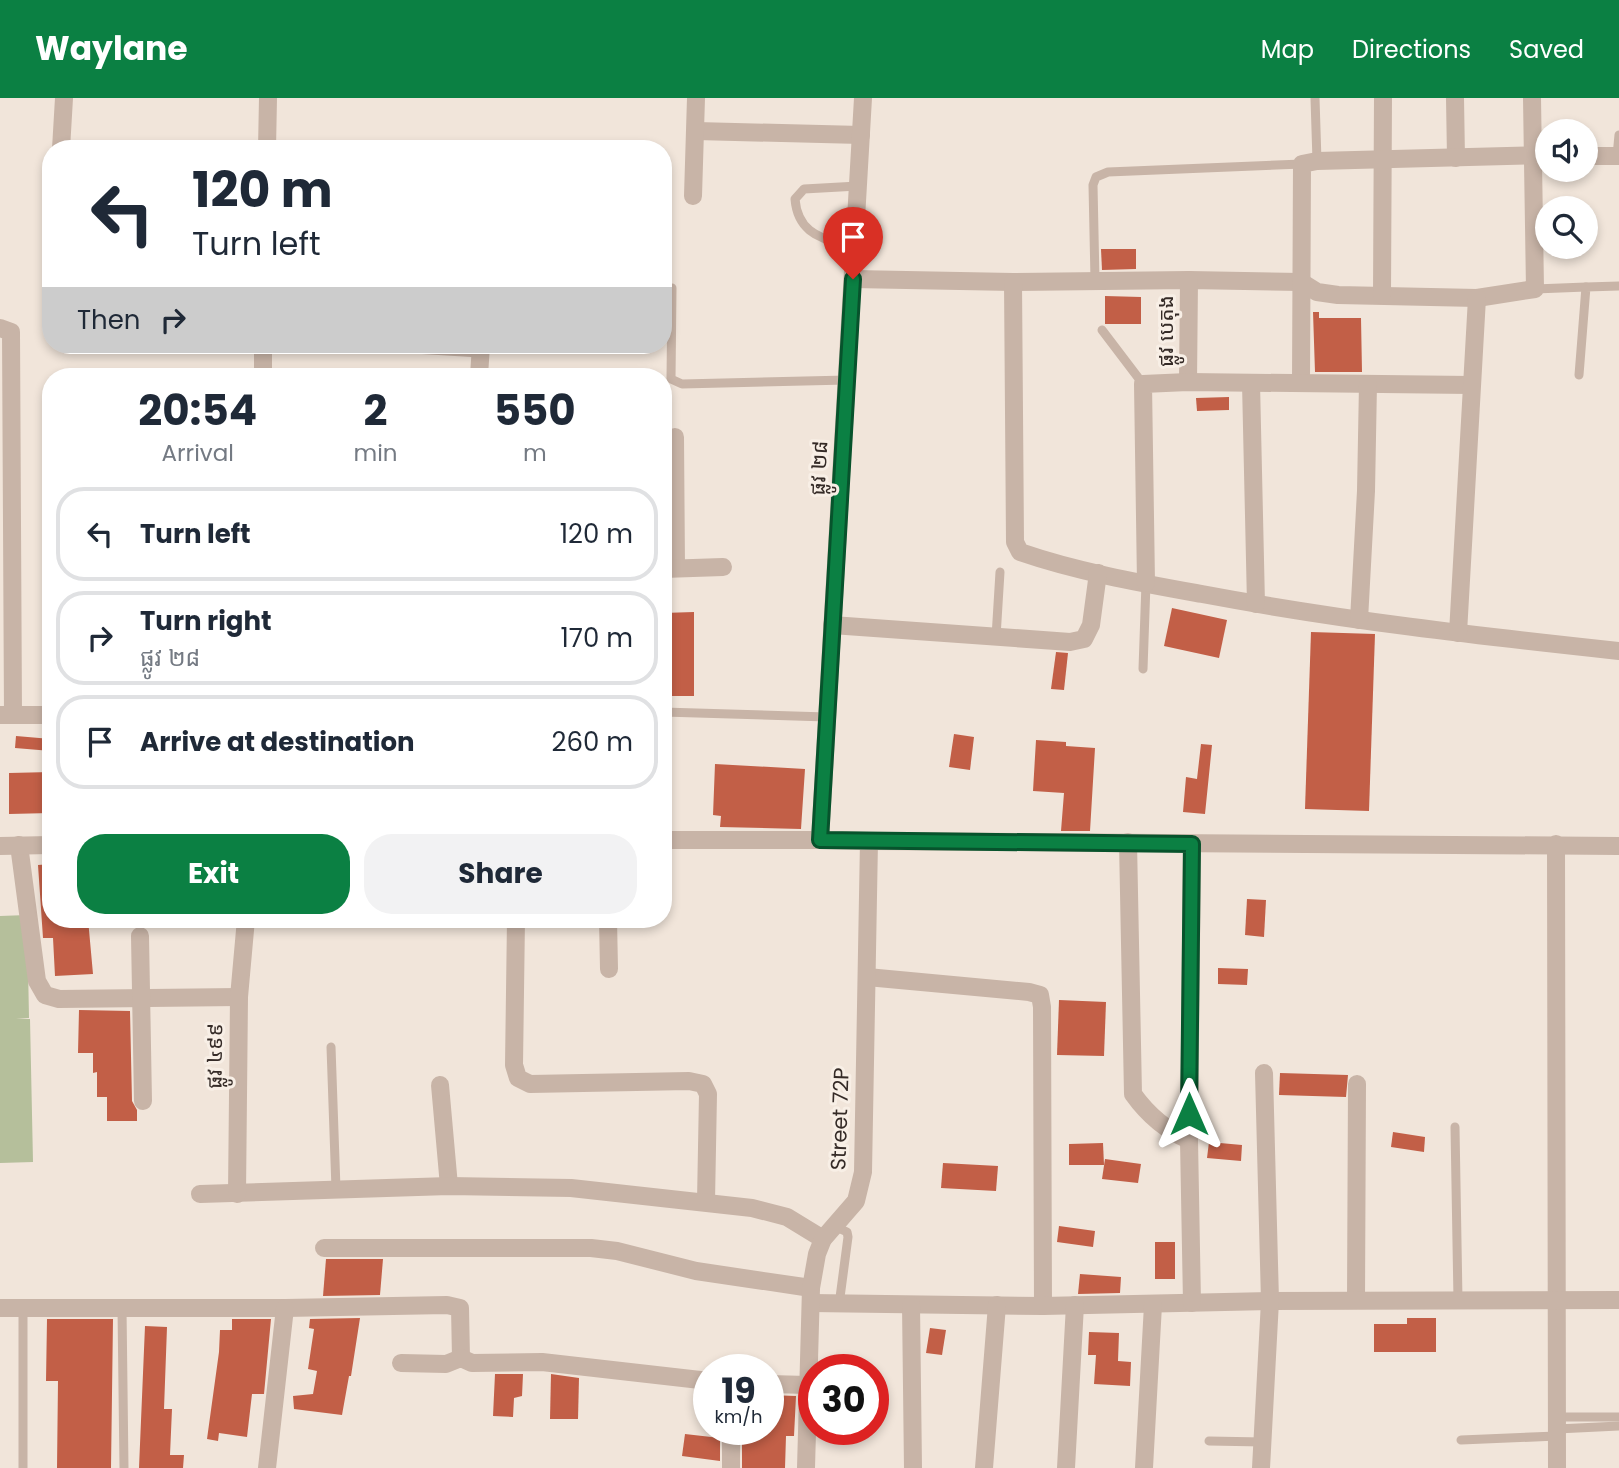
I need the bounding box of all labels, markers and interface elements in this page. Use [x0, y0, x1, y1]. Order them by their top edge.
text: Waylane [35, 25, 188, 72]
text: Map [1261, 33, 1314, 66]
text: Directions [1352, 33, 1471, 66]
text: Saved [1509, 33, 1584, 66]
map controls [1535, 119, 1598, 259]
button: sound [1535, 119, 1598, 182]
text: 120 m [192, 156, 333, 224]
icon: left [77, 168, 168, 259]
button: search [1535, 196, 1598, 259]
pin [823, 207, 883, 279]
icon: arrive [834, 218, 872, 256]
text: Turn left [192, 221, 321, 266]
street label: ផ្លូវ បេតុង [1151, 295, 1185, 367]
icon: right [154, 301, 192, 339]
text: Then [77, 302, 140, 338]
text: 20:54 [138, 381, 257, 440]
text: 2 [364, 381, 388, 440]
text: 550 [494, 381, 576, 440]
text: Arrival [162, 437, 234, 469]
text: min [353, 437, 398, 469]
text: m [523, 437, 547, 469]
street label: ផ្លូវ ២៨ [803, 440, 840, 496]
icon: left [81, 515, 119, 553]
text: Turn left [140, 516, 251, 552]
text: 120 m [560, 516, 633, 552]
text: Turn right [140, 603, 272, 639]
icon: right [81, 619, 119, 657]
text: 170 m [560, 620, 633, 656]
text: ផ្លូវ ២៨ [140, 642, 200, 674]
icon: arrive [81, 723, 119, 761]
text: Arrive at destination [140, 724, 415, 760]
text: 260 m [551, 724, 633, 760]
button: Exit [77, 834, 350, 914]
button: Share [364, 834, 637, 914]
street label: ផ្លូវ ៤៩៩ [199, 1023, 235, 1089]
street label: Street 72P [823, 1067, 856, 1171]
position arrow [1152, 1077, 1226, 1151]
speed limit sign: 30 [798, 1354, 889, 1445]
text: 19 [721, 1366, 756, 1415]
text: km/h [715, 1404, 762, 1429]

